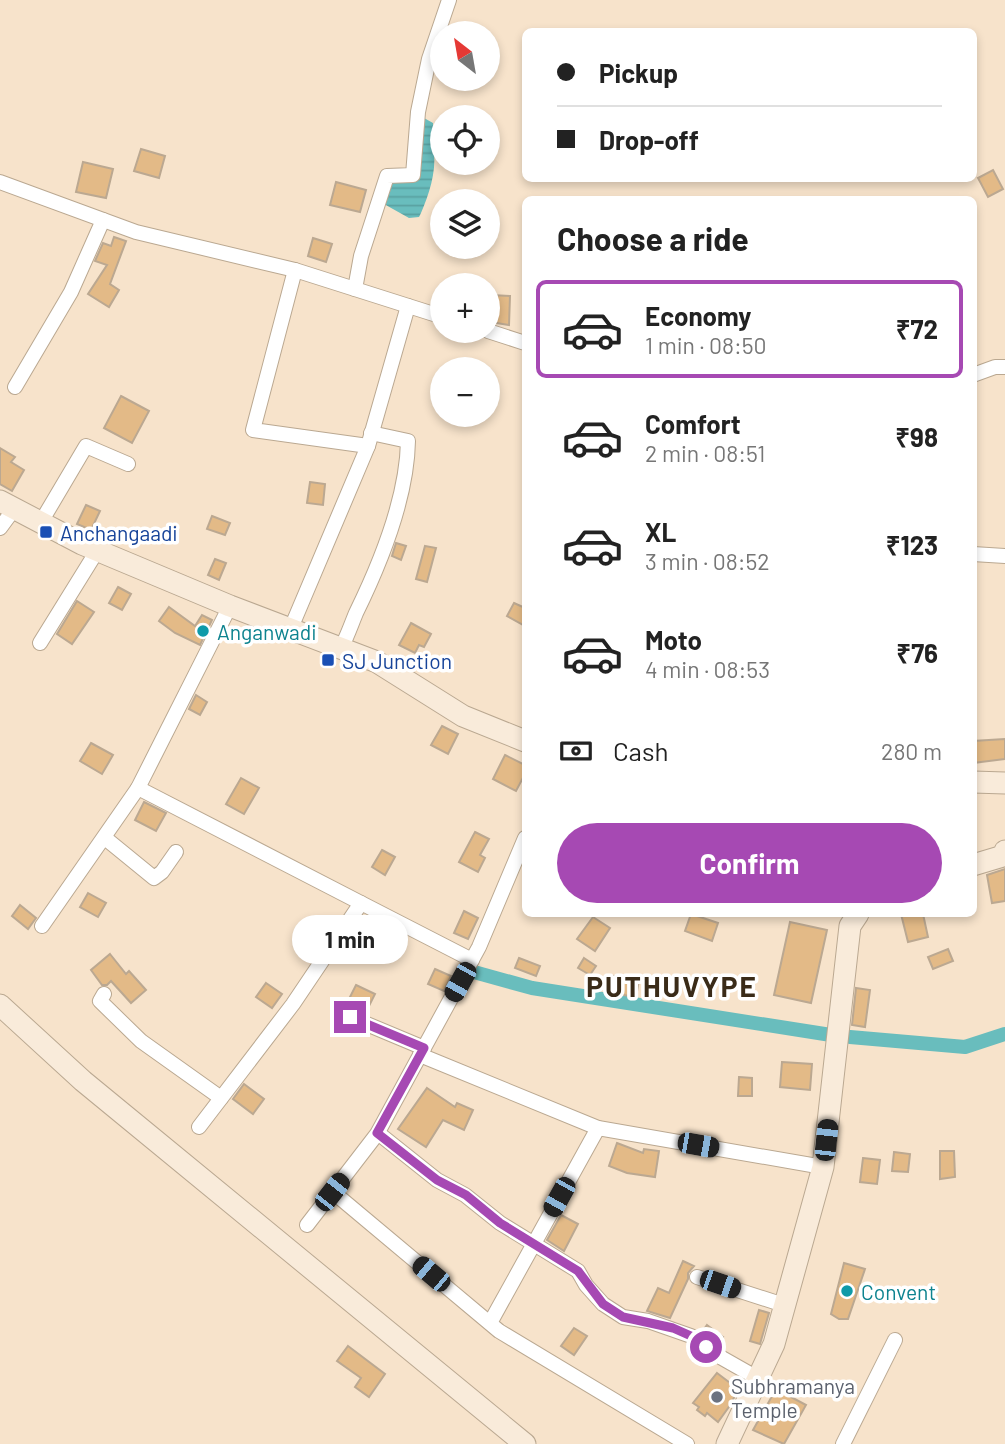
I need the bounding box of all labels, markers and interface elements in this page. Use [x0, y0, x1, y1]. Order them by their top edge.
north arrow [430, 21, 500, 91]
map controls [430, 21, 500, 427]
text: Pickup [599, 57, 678, 88]
button: locate [430, 105, 500, 175]
text: Drop-off [599, 124, 699, 155]
button: layers [430, 189, 500, 259]
text: Choose a ride [557, 219, 749, 257]
button: + [430, 273, 500, 343]
icon: car [561, 298, 624, 361]
text: Economy [645, 300, 751, 331]
text: ₹72 [896, 313, 938, 344]
text: 1 min · 08:50 [645, 331, 767, 359]
button: − [430, 357, 500, 427]
icon: car [561, 406, 624, 469]
text: Comfort [645, 408, 741, 439]
text: ₹98 [895, 421, 938, 452]
text: 2 min · 08:51 [645, 439, 765, 467]
icon: car [561, 514, 624, 577]
text: XL [645, 516, 676, 547]
place label: Anchangaadi [60, 520, 178, 545]
marker: Anchangaadi [38, 524, 54, 540]
text: ₹123 [886, 529, 938, 560]
text: 3 min · 08:52 [645, 547, 770, 575]
place label: Anganwadi [217, 619, 317, 644]
icon: car [561, 622, 624, 685]
marker: Anganwadi [195, 623, 211, 639]
text: Moto [645, 624, 702, 655]
text: ₹76 [896, 637, 938, 668]
place label: SJ Junction [342, 648, 452, 673]
marker: SJ Junction [320, 652, 336, 668]
text: 4 min · 08:53 [645, 655, 770, 683]
icon: cash [557, 732, 595, 770]
text: Cash [613, 735, 668, 766]
text: 280 m [881, 737, 942, 765]
button: Confirm [557, 823, 942, 903]
callout: 1 min [292, 916, 408, 964]
text: 1 min [325, 925, 375, 953]
car [441, 959, 480, 1005]
district label: PUTHUVYPE [586, 969, 758, 1003]
route end [334, 1001, 366, 1033]
car [814, 1118, 839, 1162]
car [676, 1131, 721, 1159]
car [311, 1169, 354, 1215]
car [540, 1174, 579, 1220]
car [409, 1252, 454, 1296]
car [697, 1267, 744, 1301]
place label: Convent [861, 1279, 936, 1304]
marker: Convent [839, 1283, 855, 1299]
route start [690, 1331, 722, 1363]
place label: Subhramanya Temple [731, 1373, 855, 1422]
marker: Subhramanya Temple [709, 1389, 725, 1405]

